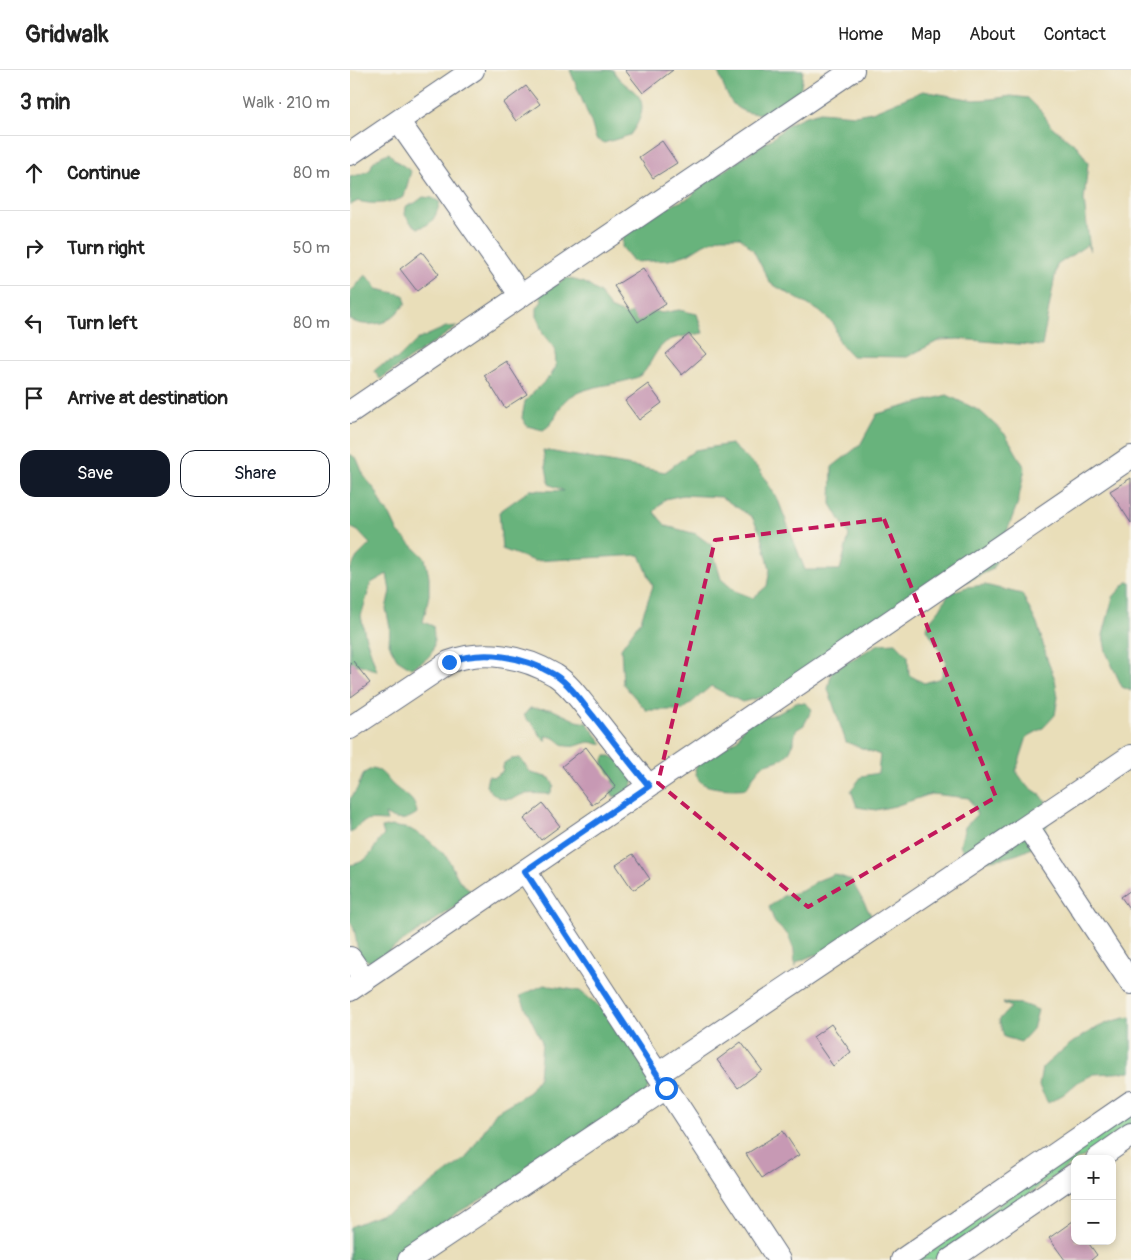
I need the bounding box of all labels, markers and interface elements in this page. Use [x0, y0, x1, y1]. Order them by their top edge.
text: Gridwalk [25, 20, 109, 49]
text: Home [838, 23, 883, 46]
text: Map [911, 23, 941, 46]
text: About [969, 23, 1015, 46]
text: Contact [1043, 23, 1106, 46]
text: 3 min [20, 89, 70, 116]
text: Walk · 210 m [242, 93, 330, 113]
icon: ahead [20, 159, 48, 187]
text: Continue [67, 161, 140, 185]
text: 80 m [293, 163, 330, 183]
icon: right [20, 234, 48, 262]
text: Turn right [67, 236, 145, 260]
text: 50 m [293, 238, 330, 258]
icon: left [20, 309, 48, 337]
text: Turn left [67, 311, 137, 335]
text: 80 m [293, 313, 330, 333]
icon: arrive [20, 384, 48, 412]
text: Arrive at destination [67, 386, 228, 410]
button: Save [20, 450, 170, 497]
button: Share [180, 450, 330, 497]
route end [438, 651, 461, 674]
route start [655, 1077, 678, 1100]
map controls [1071, 1155, 1116, 1245]
button: + [1071, 1155, 1116, 1200]
button: − [1071, 1200, 1116, 1245]

